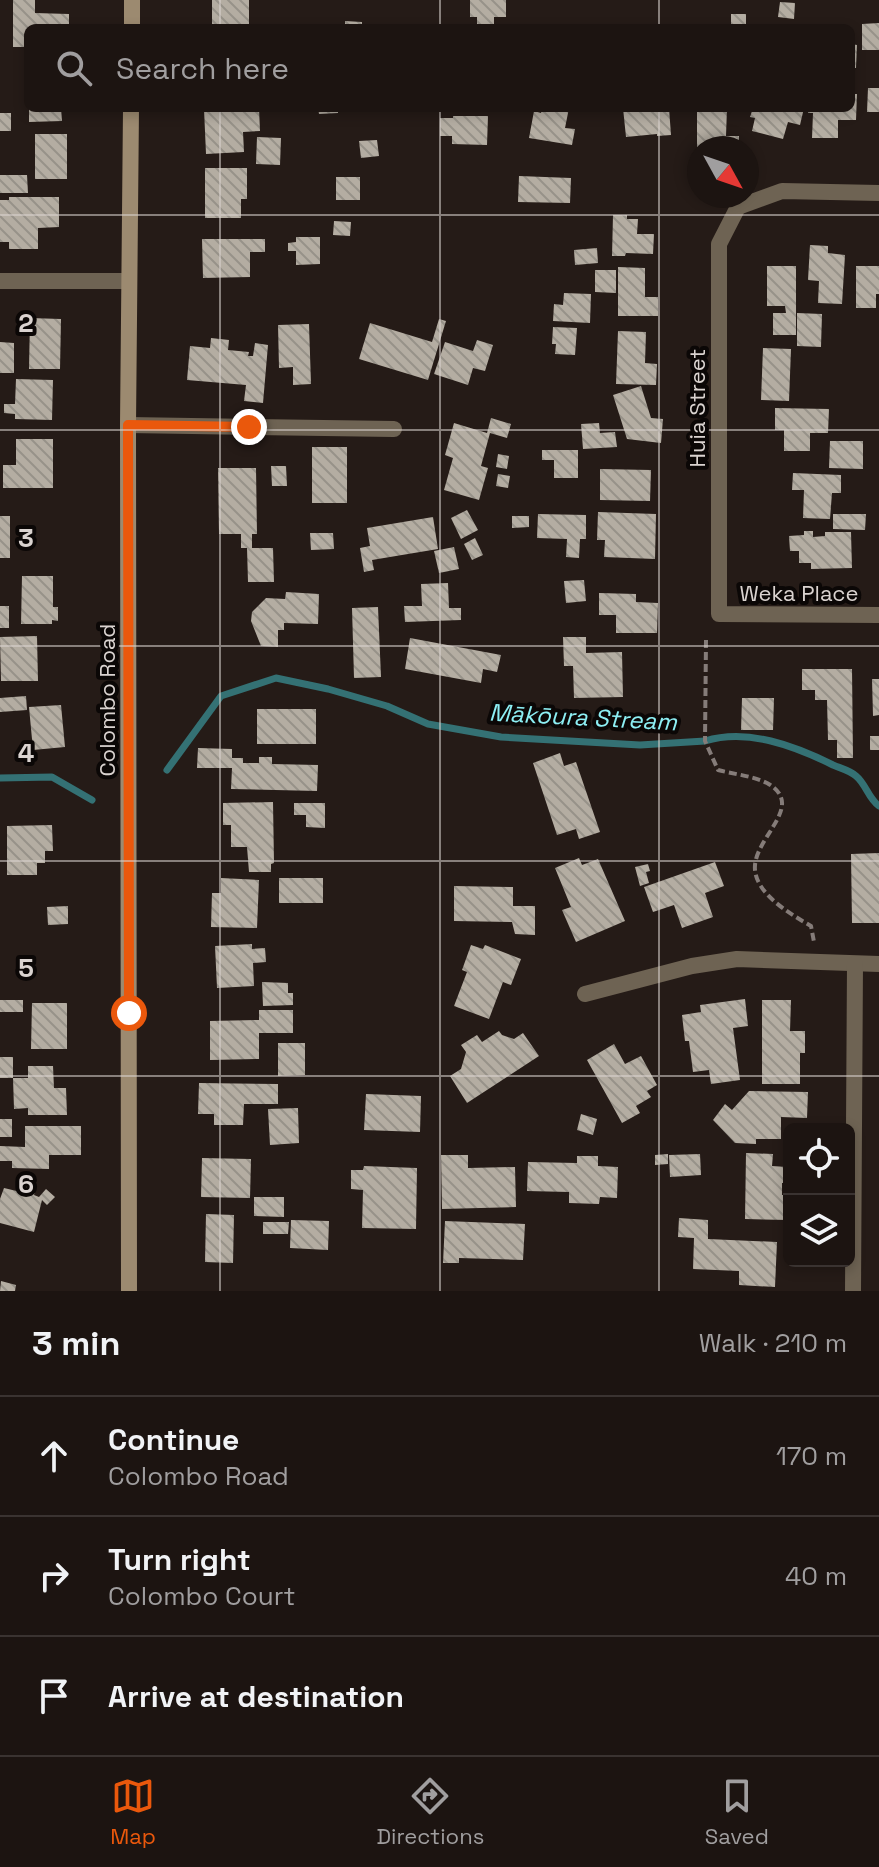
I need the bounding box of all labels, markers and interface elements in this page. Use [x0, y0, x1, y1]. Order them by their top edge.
search box [24, 24, 855, 112]
icon: search [52, 46, 96, 90]
text: Search here [116, 49, 289, 88]
north arrow [687, 136, 759, 208]
text: 2 [18, 306, 34, 340]
street label: Huia Street [683, 349, 711, 467]
route end [231, 409, 267, 445]
text: 3 [18, 521, 34, 555]
street label: Weka Place [739, 579, 859, 607]
street label: Colombo Road [93, 623, 121, 777]
water label: Mākōura Stream [488, 697, 679, 737]
text: 4 [18, 736, 34, 770]
text: 5 [18, 951, 34, 985]
route start [111, 995, 147, 1031]
map controls [783, 1123, 855, 1267]
button: locate [783, 1123, 855, 1195]
text: 6 [18, 1167, 34, 1201]
button: layers [783, 1195, 855, 1267]
text: 3 min [32, 1322, 120, 1365]
text: Walk · 210 m [699, 1326, 847, 1360]
text: Continue [108, 1420, 239, 1459]
icon: ahead [32, 1434, 76, 1478]
text: 170 m [776, 1439, 847, 1473]
text: Colombo Road [108, 1459, 289, 1493]
text: Turn right [108, 1540, 251, 1579]
icon: right [32, 1554, 76, 1598]
text: 40 m [785, 1559, 847, 1593]
text: Colombo Court [108, 1579, 296, 1613]
icon: arrive [32, 1674, 76, 1718]
text: Arrive at destination [108, 1677, 404, 1716]
tab: Map [110, 1774, 156, 1850]
tab: Directions [376, 1774, 484, 1850]
tab: Saved [705, 1774, 769, 1850]

